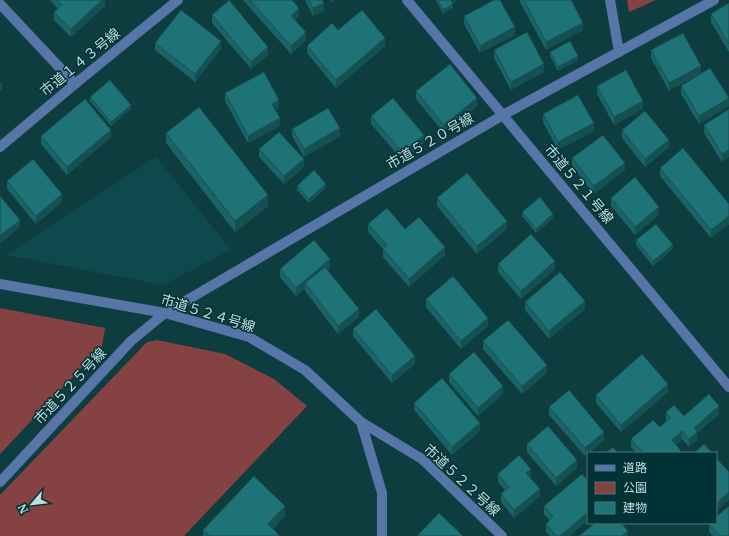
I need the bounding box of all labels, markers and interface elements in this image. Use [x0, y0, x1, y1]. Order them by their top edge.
street label: 市道１４３号線 [36, 24, 124, 100]
street label: 市道５２０号線 [383, 109, 477, 173]
street label: 市道５２１号線 [541, 141, 617, 227]
street label: 市道５２４号線 [159, 290, 257, 336]
street label: 市道５２５号線 [30, 344, 110, 428]
street label: 市道５２２号線 [420, 440, 504, 520]
legend [587, 452, 717, 524]
text: 道路 [623, 460, 647, 475]
text: 公園 [623, 480, 647, 495]
north arrow [12, 484, 52, 524]
text: 建物 [623, 500, 647, 515]
text: N [15, 501, 31, 516]

